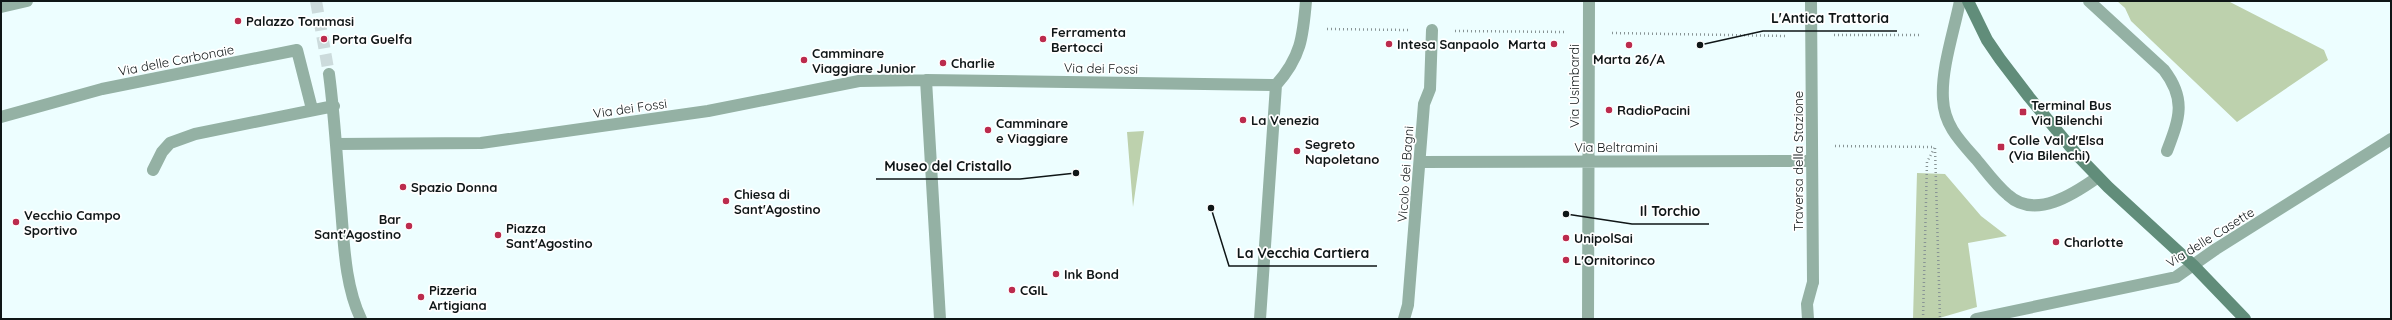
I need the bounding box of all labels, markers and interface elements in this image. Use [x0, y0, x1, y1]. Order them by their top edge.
callout: L'Antica Trattoria [1763, 5, 1897, 31]
text: L'Antica Trattoria [1771, 9, 1889, 27]
place label: Palazzo Tommasi [246, 13, 354, 29]
marker: Palazzo Tommasi [233, 16, 243, 26]
place label: Ferramenta Bertocci [1051, 24, 1126, 55]
place label: Porta Guelfa [332, 31, 412, 47]
marker: Porta Guelfa [319, 34, 329, 44]
marker: Ferramenta Bertocci [1038, 34, 1048, 44]
place label: Intesa Sanpaolo [1397, 36, 1499, 52]
place label: Marta [1508, 36, 1546, 52]
marker: Intesa Sanpaolo [1384, 39, 1394, 49]
marker: Marta [1549, 39, 1559, 49]
marker: Marta 26/A [1624, 40, 1634, 50]
street label: Via delle Carbonaie [117, 41, 235, 79]
street label: Via Usimbardi [1566, 44, 1582, 128]
place label: Camminare Viaggiare Junior [812, 45, 916, 76]
place label: Marta 26/A [1593, 51, 1666, 67]
marker: Camminare Viaggiare Junior [799, 55, 809, 65]
place label: Charlie [951, 55, 995, 71]
marker: Charlie [938, 58, 948, 68]
street label: Via dei Fossi [1064, 59, 1138, 77]
street label: Traversa della Stazione [1790, 91, 1806, 231]
street label: Via dei Fossi [592, 95, 668, 121]
place label: Terminal Bus Via Bilenchi [2031, 97, 2111, 128]
place label: RadioPacini [1617, 102, 1690, 118]
marker: RadioPacini [1604, 105, 1614, 115]
marker: Terminal Bus Via Bilenchi [2018, 107, 2028, 117]
place label: La Venezia [1251, 112, 1319, 128]
place label: Camminare e Viaggiare [996, 115, 1069, 146]
marker: La Venezia [1238, 115, 1248, 125]
marker: Camminare e Viaggiare [983, 125, 993, 135]
street label: Vicolo dei Bagni [1394, 125, 1416, 223]
place label: Colle Val d'Elsa (Via Bilenchi) [2009, 132, 2104, 163]
place label: Segreto Napoletano [1305, 136, 1379, 167]
street label: Via Beltramini [1574, 139, 1658, 155]
marker: Colle Val d'Elsa (Via Bilenchi) [1996, 142, 2006, 152]
marker: Segreto Napoletano [1292, 146, 1302, 156]
callout: Museo del Cristallo [876, 153, 1020, 179]
text: Museo del Cristallo [884, 157, 1012, 175]
place label: Spazio Donna [411, 179, 497, 195]
marker: Spazio Donna [398, 182, 408, 192]
place label: Chiesa di Sant'Agostino [734, 186, 821, 217]
marker: Chiesa di Sant'Agostino [721, 196, 731, 206]
callout: Il Torchio [1632, 198, 1709, 224]
text: Il Torchio [1640, 202, 1701, 220]
street label: Via delle Casette [2163, 204, 2257, 270]
place label: Vecchio Campo Sportivo [24, 207, 121, 238]
place label: Bar Sant'Agostino [314, 211, 401, 242]
marker: Vecchio Campo Sportivo [11, 217, 21, 227]
place label: Piazza Sant'Agostino [506, 220, 593, 251]
marker: Bar Sant'Agostino [404, 221, 414, 231]
marker: Piazza Sant'Agostino [493, 230, 503, 240]
place label: UnipolSai [1574, 230, 1633, 246]
marker: UnipolSai [1561, 233, 1571, 243]
place label: Charlotte [2064, 234, 2124, 250]
marker: Charlotte [2051, 237, 2061, 247]
callout: La Vecchia Cartiera [1229, 240, 1377, 266]
text: La Vecchia Cartiera [1237, 244, 1369, 262]
place label: L'Ornitorinco [1574, 252, 1655, 268]
marker: L'Ornitorinco [1561, 255, 1571, 265]
place label: Ink Bond [1064, 266, 1119, 282]
marker: Ink Bond [1051, 269, 1061, 279]
place label: Pizzeria Artigiana [429, 282, 487, 313]
place label: CGIL [1020, 282, 1048, 298]
marker: CGIL [1007, 285, 1017, 295]
marker: Pizzeria Artigiana [416, 292, 426, 302]

